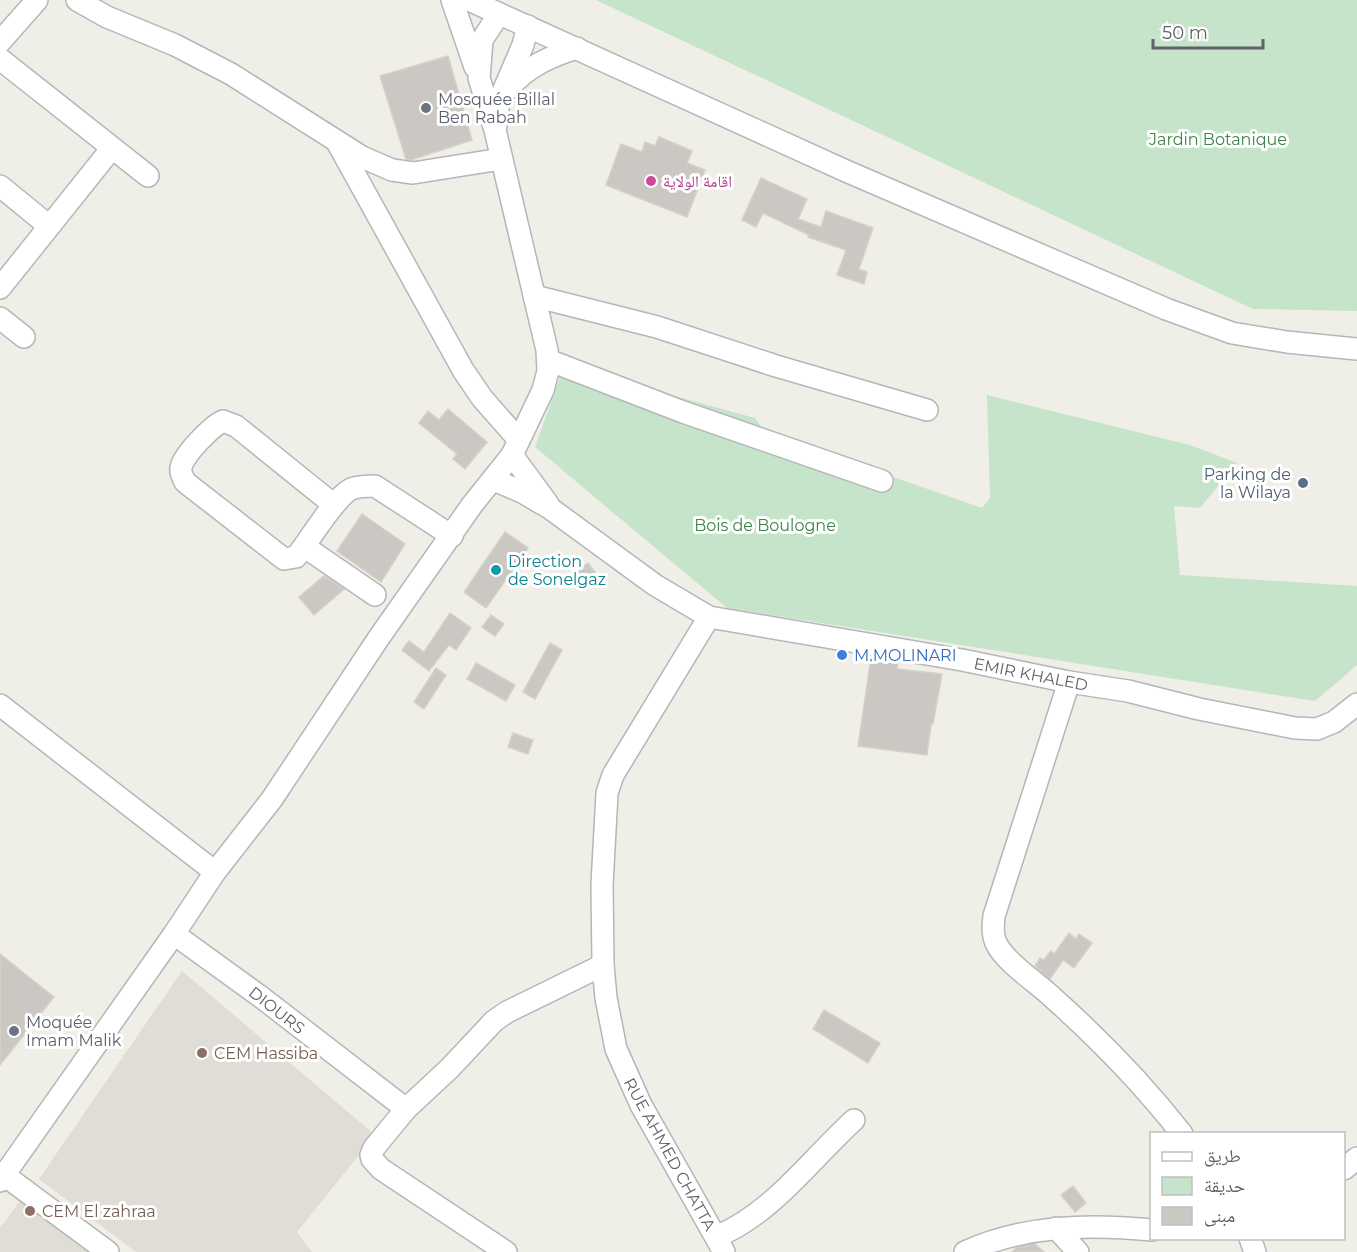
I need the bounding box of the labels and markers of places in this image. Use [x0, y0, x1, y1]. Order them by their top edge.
place label: Mosquée Billal Ben Rabah [438, 90, 555, 127]
marker: Mosquée Billal Ben Rabah [419, 101, 433, 115]
place label: اقامة الولاية [663, 172, 732, 191]
marker: اقامة الولاية [644, 174, 658, 188]
place label: Parking de la Wilaya [1204, 465, 1291, 502]
marker: Parking de la Wilaya [1296, 476, 1310, 490]
place label: Direction de Sonelgaz [508, 552, 606, 589]
marker: Direction de Sonelgaz [489, 563, 503, 577]
place label: M.MOLINARI [854, 646, 957, 665]
marker: M.MOLINARI [835, 648, 849, 662]
place label: Moquée Imam Malik [26, 1013, 122, 1050]
marker: Moquée Imam Malik [7, 1024, 21, 1038]
place label: CEM Hassiba [214, 1044, 318, 1063]
marker: CEM Hassiba [195, 1046, 209, 1060]
place label: CEM El zahraa [42, 1202, 156, 1221]
marker: CEM El zahraa [23, 1204, 37, 1218]

